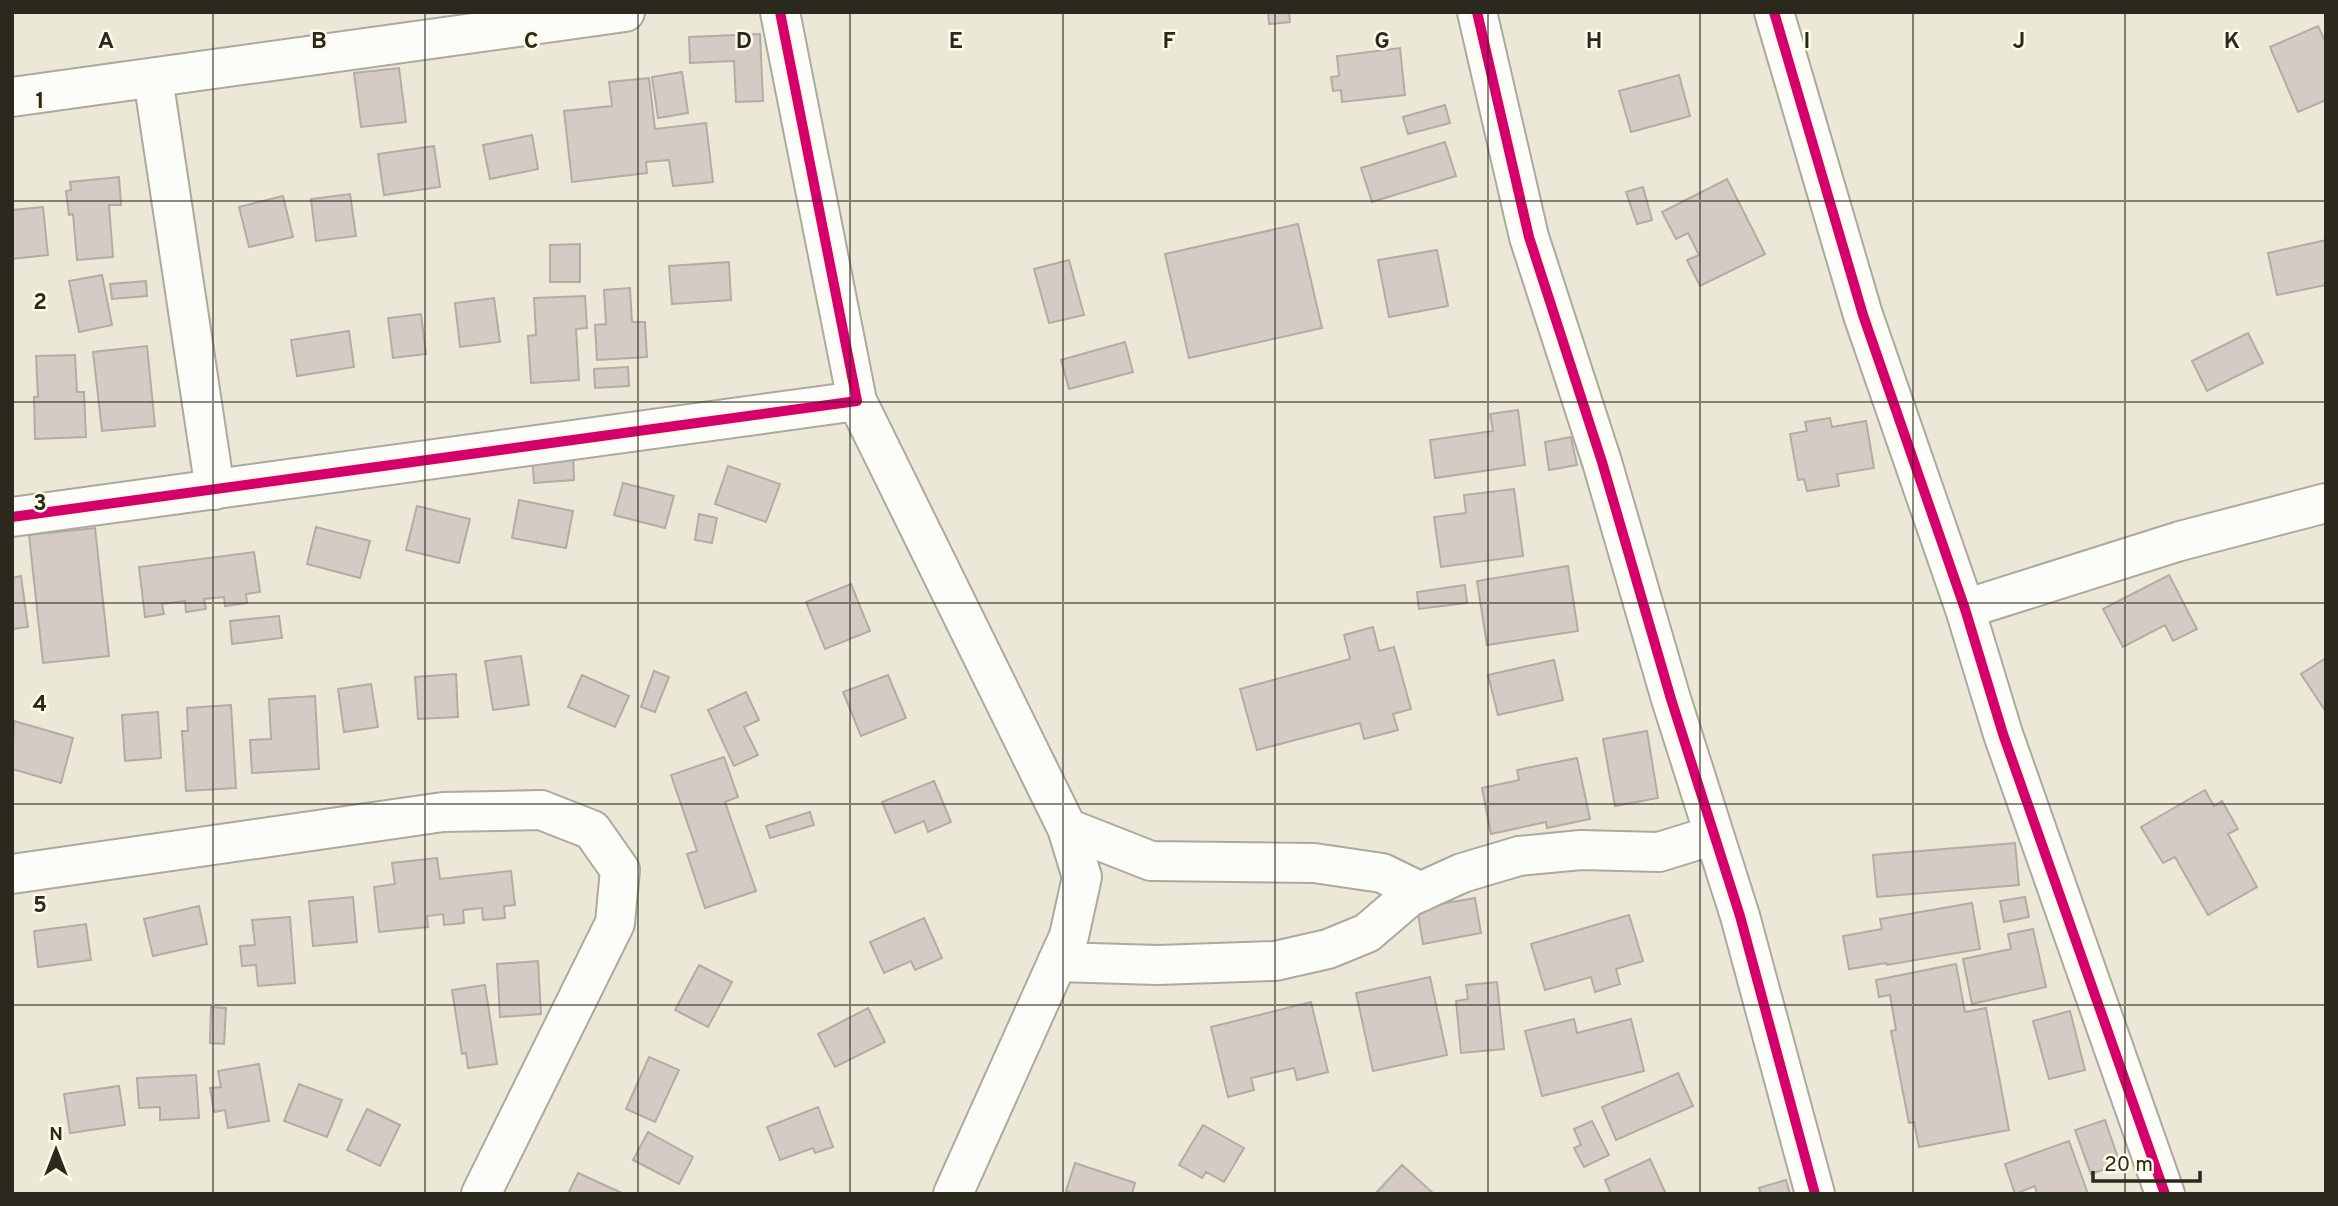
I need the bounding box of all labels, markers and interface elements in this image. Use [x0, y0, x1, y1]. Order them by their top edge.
text: A [98, 28, 114, 57]
text: B [311, 28, 327, 57]
text: C [524, 28, 538, 57]
text: D [736, 28, 752, 57]
text: E [949, 28, 963, 57]
text: F [1162, 28, 1176, 57]
text: G [1374, 28, 1390, 57]
text: H [1586, 28, 1602, 57]
text: I [1804, 28, 1810, 57]
text: J [2013, 28, 2025, 57]
text: K [2224, 28, 2240, 57]
text: 1 [35, 88, 45, 117]
text: 2 [33, 289, 47, 318]
text: 3 [33, 490, 47, 519]
text: 4 [33, 691, 47, 720]
text: 5 [33, 892, 47, 921]
north arrow [21, 1115, 91, 1185]
text: N [49, 1123, 63, 1147]
scale bar [2093, 1140, 2200, 1184]
text: 20 m [2104, 1152, 2153, 1179]

